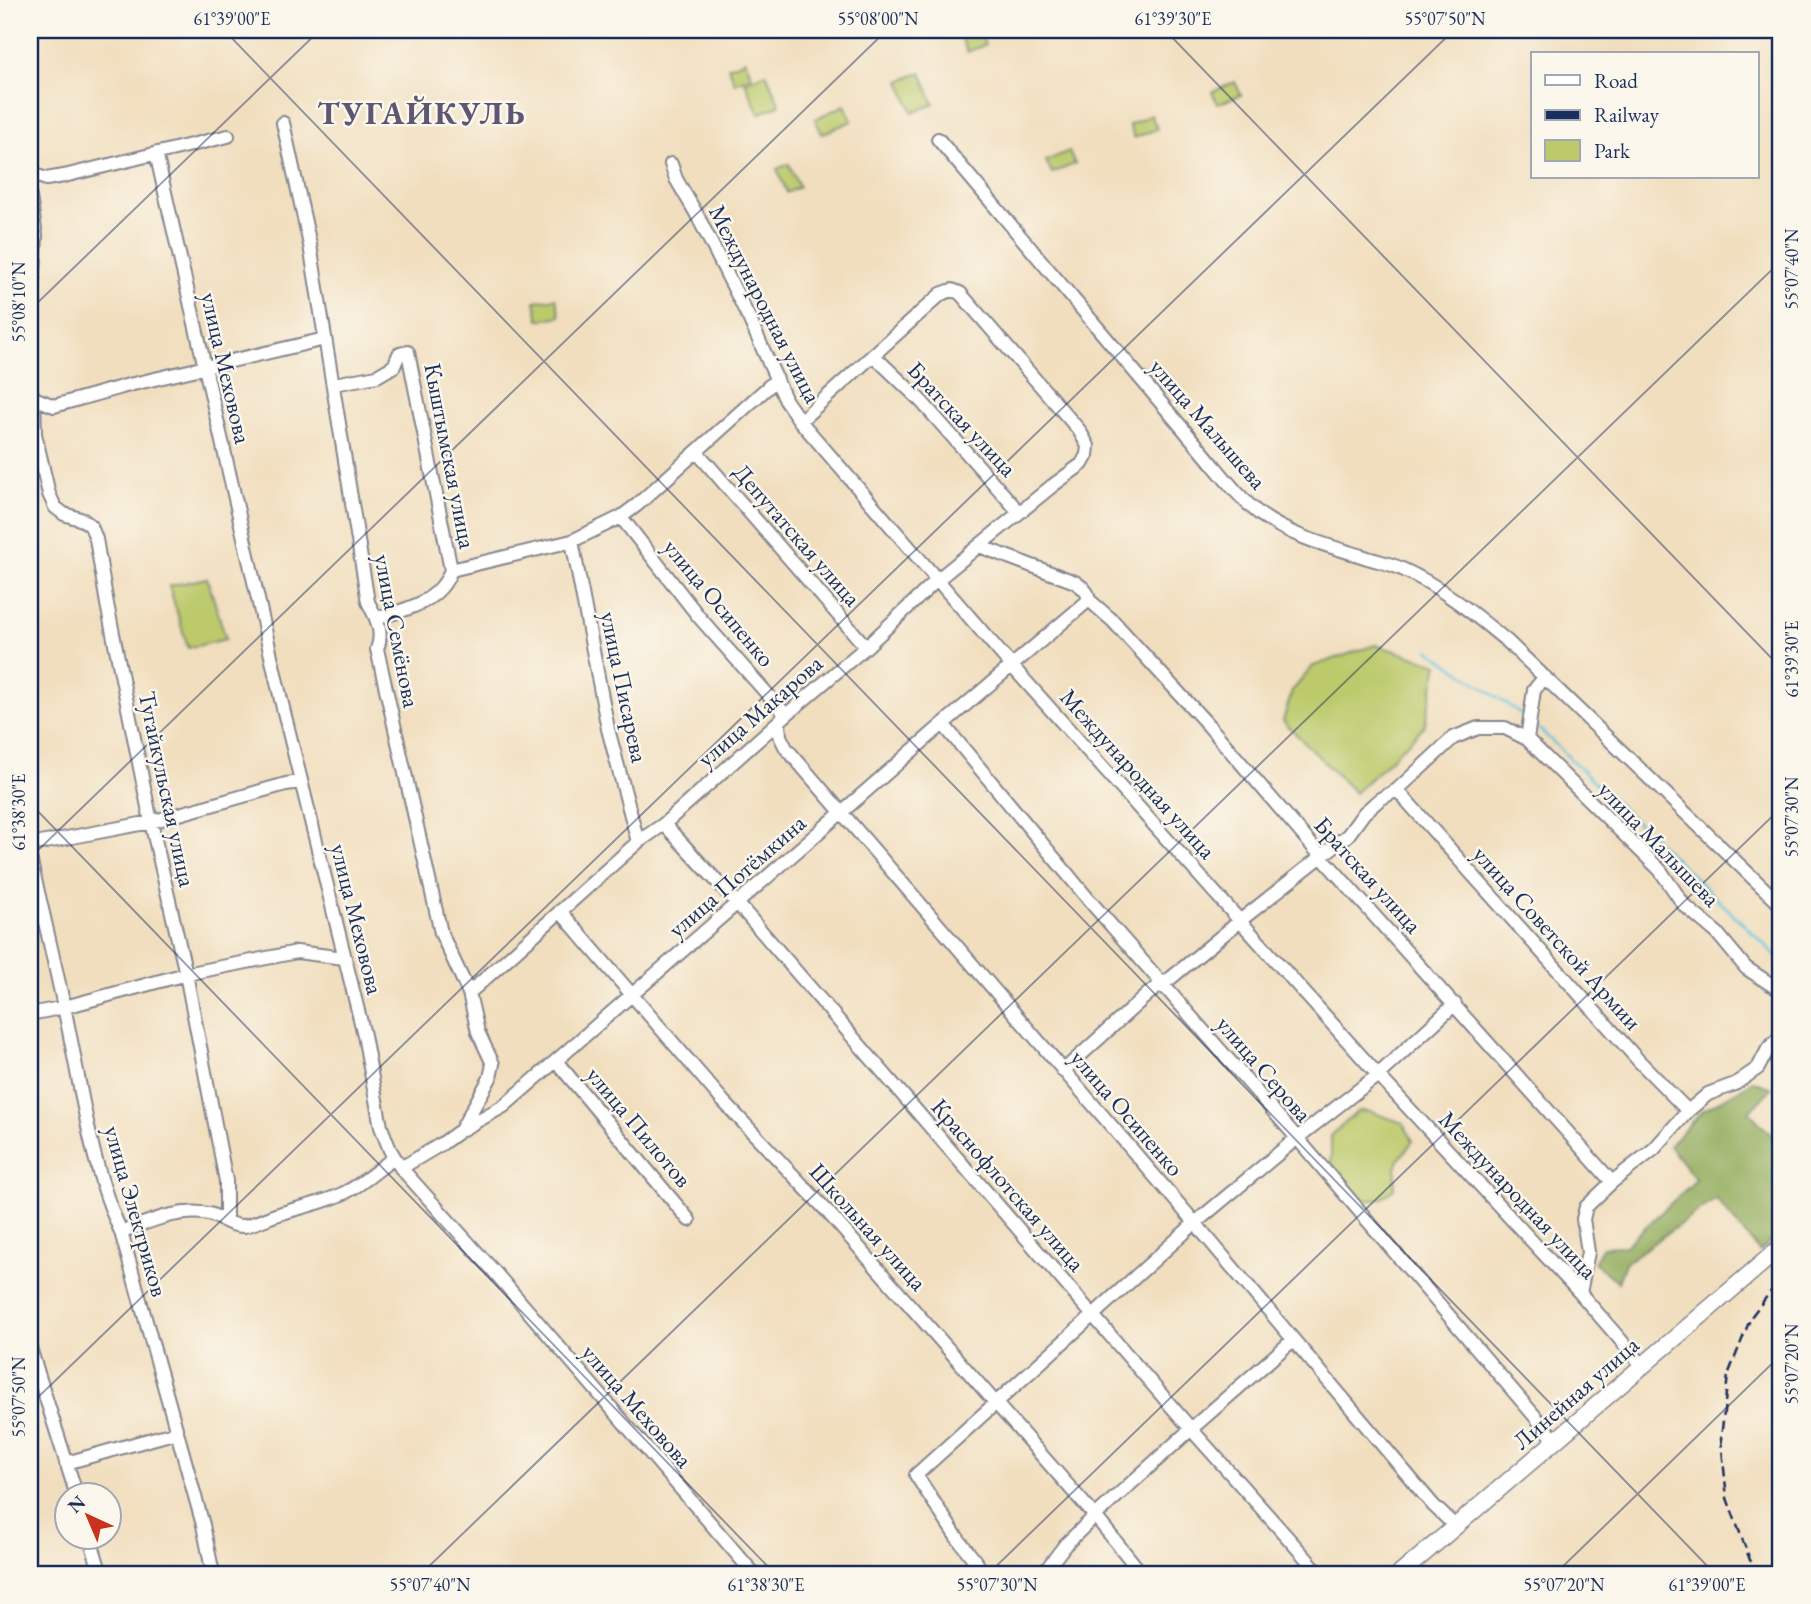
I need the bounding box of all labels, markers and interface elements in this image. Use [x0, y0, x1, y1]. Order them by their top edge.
text: 61°39'00"E [194, 7, 270, 30]
text: 55°08'00"N [838, 7, 919, 30]
text: 61°39'30"E [1135, 7, 1211, 30]
text: 55°07'50"N [1405, 7, 1486, 30]
legend [1531, 52, 1758, 178]
text: Road [1594, 67, 1638, 94]
district label: ТУГАЙКУЛЬ [317, 92, 527, 134]
text: Railway [1594, 101, 1660, 128]
text: Park [1594, 137, 1631, 164]
street label: Международная улица [702, 199, 829, 409]
text: 55°07'40"N [1780, 228, 1803, 309]
text: 55°08'10"N [7, 261, 30, 342]
street label: улица Меховова [194, 289, 259, 447]
street label: улица Малышева [1143, 352, 1274, 496]
street label: Братская улица [901, 354, 1024, 483]
street label: Кыштымская улица [417, 361, 484, 552]
street label: Депутатская улица [727, 457, 868, 613]
street label: улица Осипенко [657, 532, 782, 673]
street label: улица Семёнова [367, 552, 428, 711]
street label: улица Писарева [593, 608, 656, 766]
text: 61°39'30"E [1780, 621, 1803, 697]
street label: улица Макарова [691, 647, 829, 774]
street label: Международная улица [1054, 682, 1223, 866]
street label: Тугайкульская улица [132, 688, 203, 890]
text: 61°38'30"E [7, 774, 30, 850]
street label: улица Малышева [1591, 774, 1728, 914]
text: 55°07'30"N [1780, 776, 1803, 857]
street label: улица Потёмкина [661, 807, 812, 944]
street label: Братская улица [1308, 810, 1429, 940]
street label: улица Советской Армии [1466, 839, 1649, 1037]
street label: улица Меховова [324, 840, 391, 998]
street label: улица Серова [1210, 1009, 1319, 1129]
street label: улица Осипенко [1064, 1043, 1191, 1183]
street label: улица Пилотов [580, 1060, 699, 1194]
street label: Краснофлотская улица [925, 1092, 1092, 1278]
street label: Международная улица [1432, 1104, 1605, 1286]
street label: улица Электриков [97, 1122, 176, 1300]
street label: Школьная улица [803, 1156, 934, 1297]
text: 55°07'20"N [1780, 1323, 1803, 1404]
street label: Линейная улица [1506, 1329, 1646, 1456]
street label: улица Меховова [575, 1337, 700, 1474]
text: 55°07'50"N [7, 1356, 30, 1437]
north arrow [52, 1482, 122, 1552]
text: N [62, 1489, 91, 1518]
text: 55°07'40"N [390, 1573, 471, 1596]
text: 61°38'30"E [728, 1573, 804, 1596]
text: 55°07'30"N [957, 1573, 1038, 1596]
text: 55°07'20"N [1524, 1573, 1605, 1596]
text: 61°39'00"E [1669, 1573, 1745, 1596]

